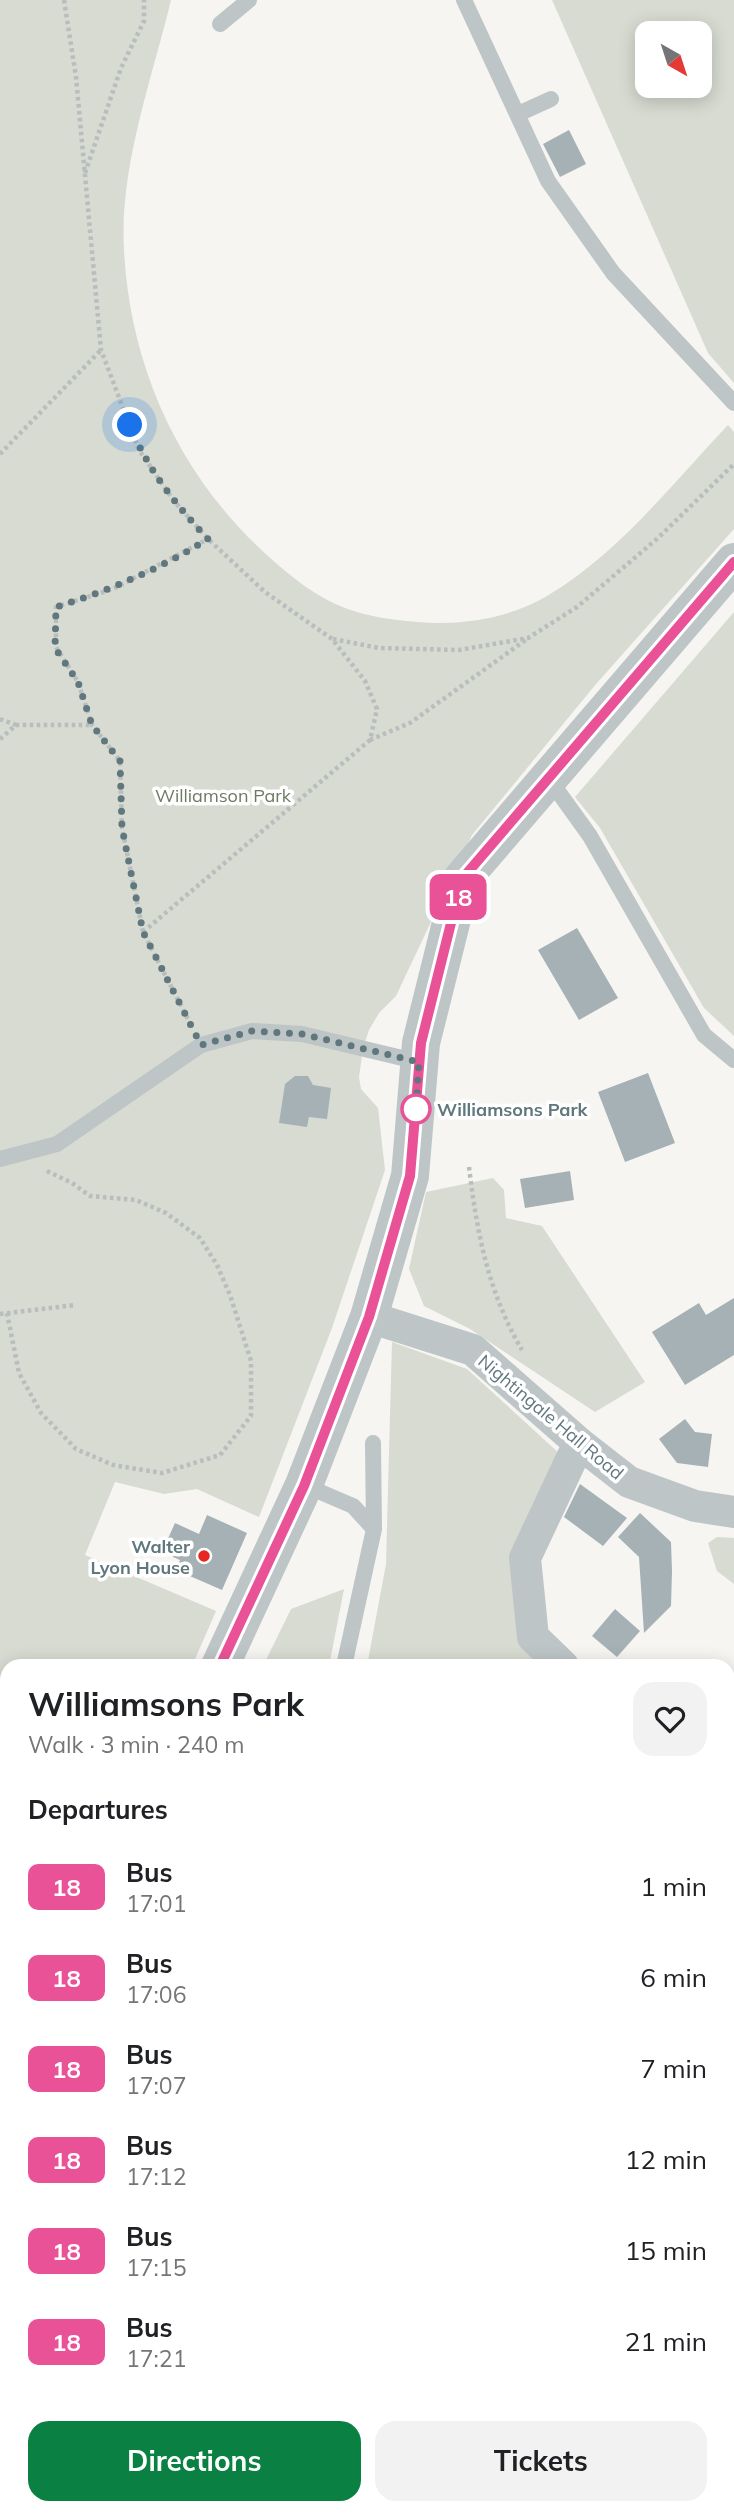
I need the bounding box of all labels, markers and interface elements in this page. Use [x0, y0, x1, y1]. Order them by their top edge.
north arrow [635, 21, 712, 98]
map controls [635, 21, 712, 98]
your location [112, 407, 147, 442]
park label: Williamson Park [155, 784, 292, 807]
line badge: 18 [426, 874, 490, 920]
text: 18 [444, 882, 472, 912]
marker: Williamsons Park [401, 1094, 431, 1124]
place label: Williamsons Park [437, 1098, 589, 1121]
street label: Nightingale Hall Road [474, 1349, 628, 1485]
place label: Walter Lyon House [90, 1535, 191, 1579]
marker: Walter Lyon House [196, 1548, 212, 1564]
button: heart [633, 1682, 707, 1756]
text: Williamsons Park [28, 1683, 304, 1724]
text: Walk · 3 min · 240 m [28, 1730, 245, 1759]
text: Departures [28, 1793, 168, 1826]
text: Bus [126, 1856, 172, 1889]
text: 1 min [640, 1870, 707, 1903]
text: 18 [52, 1872, 81, 1902]
text: 17:01 [126, 1889, 186, 1918]
text: Bus [126, 1947, 172, 1980]
text: 6 min [640, 1961, 707, 1994]
text: 18 [52, 1963, 81, 1993]
text: 17:06 [126, 1980, 186, 2009]
text: Bus [126, 2038, 172, 2071]
text: 7 min [640, 2052, 707, 2085]
text: 18 [52, 2054, 81, 2084]
text: 17:07 [126, 2071, 186, 2100]
text: Bus [126, 2129, 172, 2162]
text: 12 min [625, 2143, 707, 2176]
text: 18 [52, 2145, 81, 2175]
text: 17:12 [126, 2162, 186, 2191]
text: Bus [126, 2220, 172, 2253]
text: 15 min [625, 2234, 707, 2267]
text: 18 [52, 2236, 81, 2266]
text: 17:15 [126, 2253, 186, 2282]
text: Bus [126, 2311, 172, 2344]
text: 21 min [625, 2325, 707, 2358]
text: 18 [52, 2327, 81, 2357]
text: 17:21 [126, 2344, 186, 2373]
button: Directions [28, 2421, 361, 2501]
button: Tickets [375, 2421, 707, 2501]

